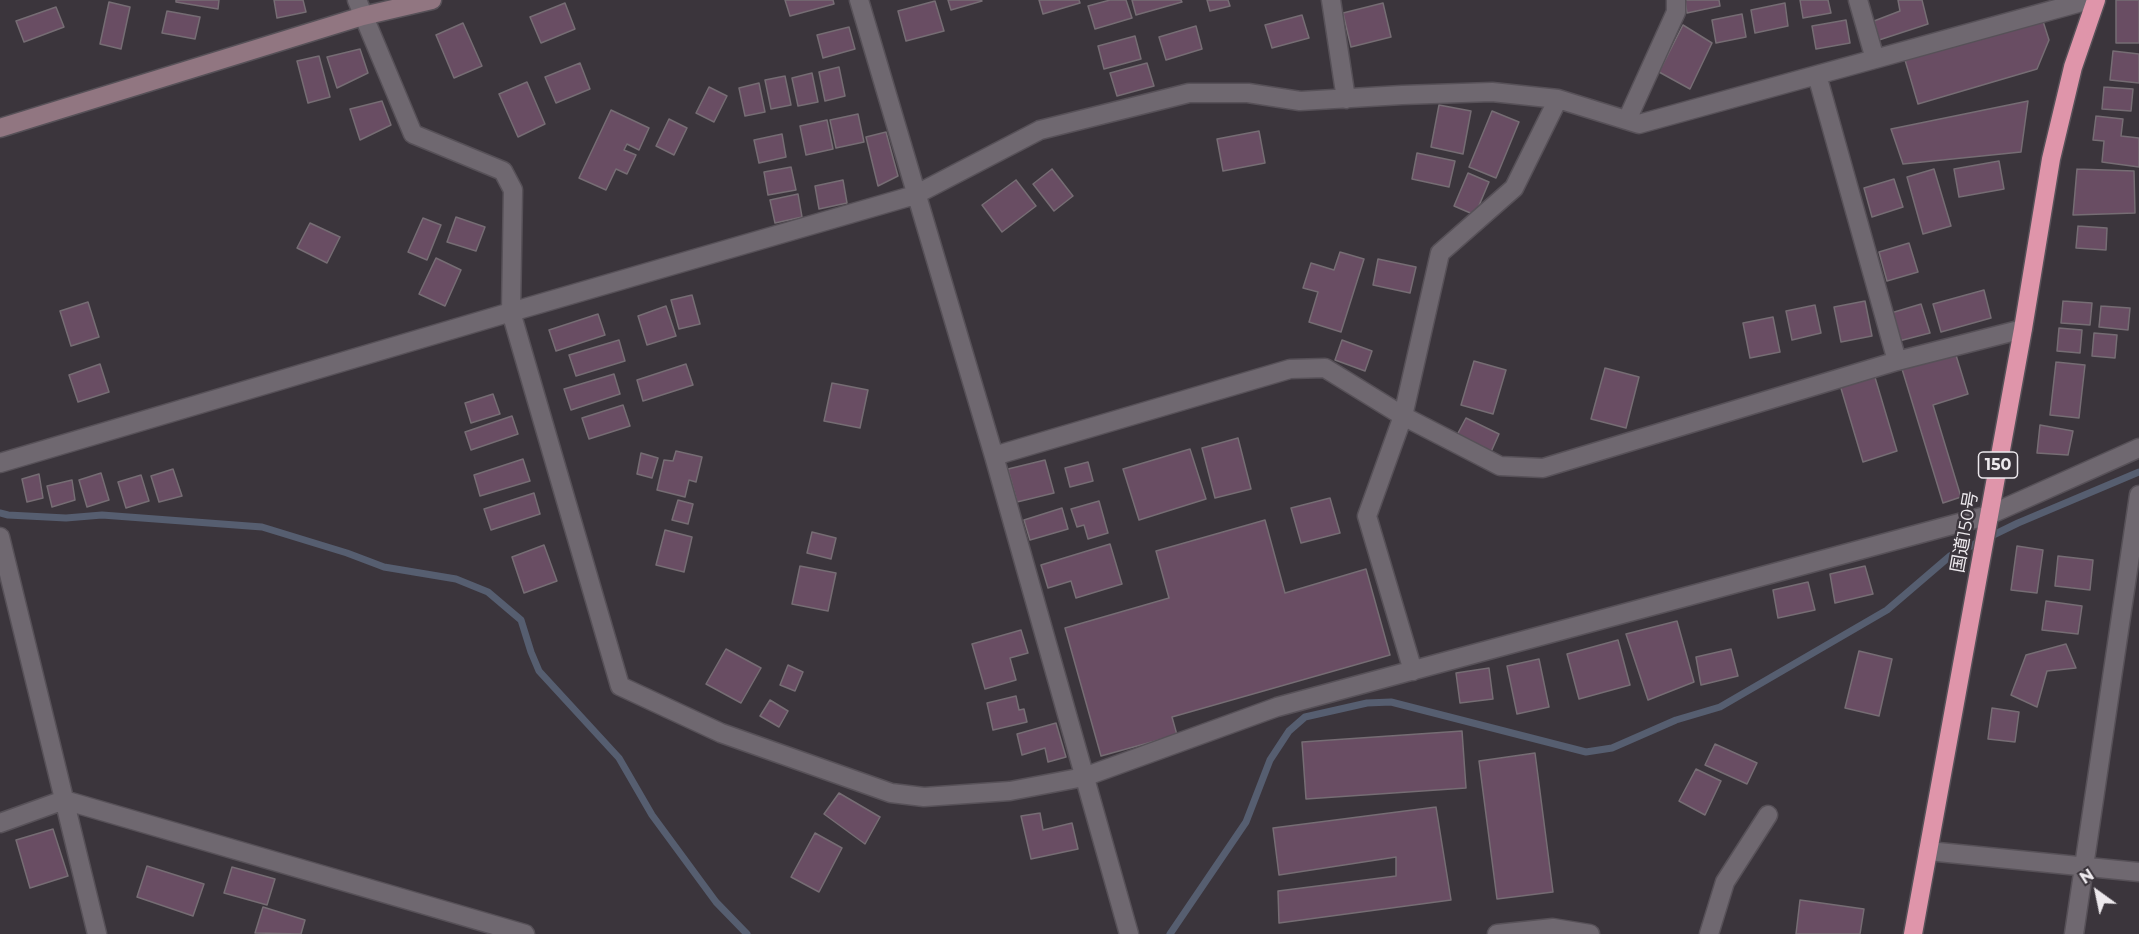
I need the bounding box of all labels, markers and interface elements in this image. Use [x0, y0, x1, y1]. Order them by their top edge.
road number: 150 [1978, 452, 2018, 478]
street label: 国道150号 [1947, 489, 1983, 575]
north arrow [2067, 862, 2127, 922]
text: N [2076, 865, 2098, 888]

